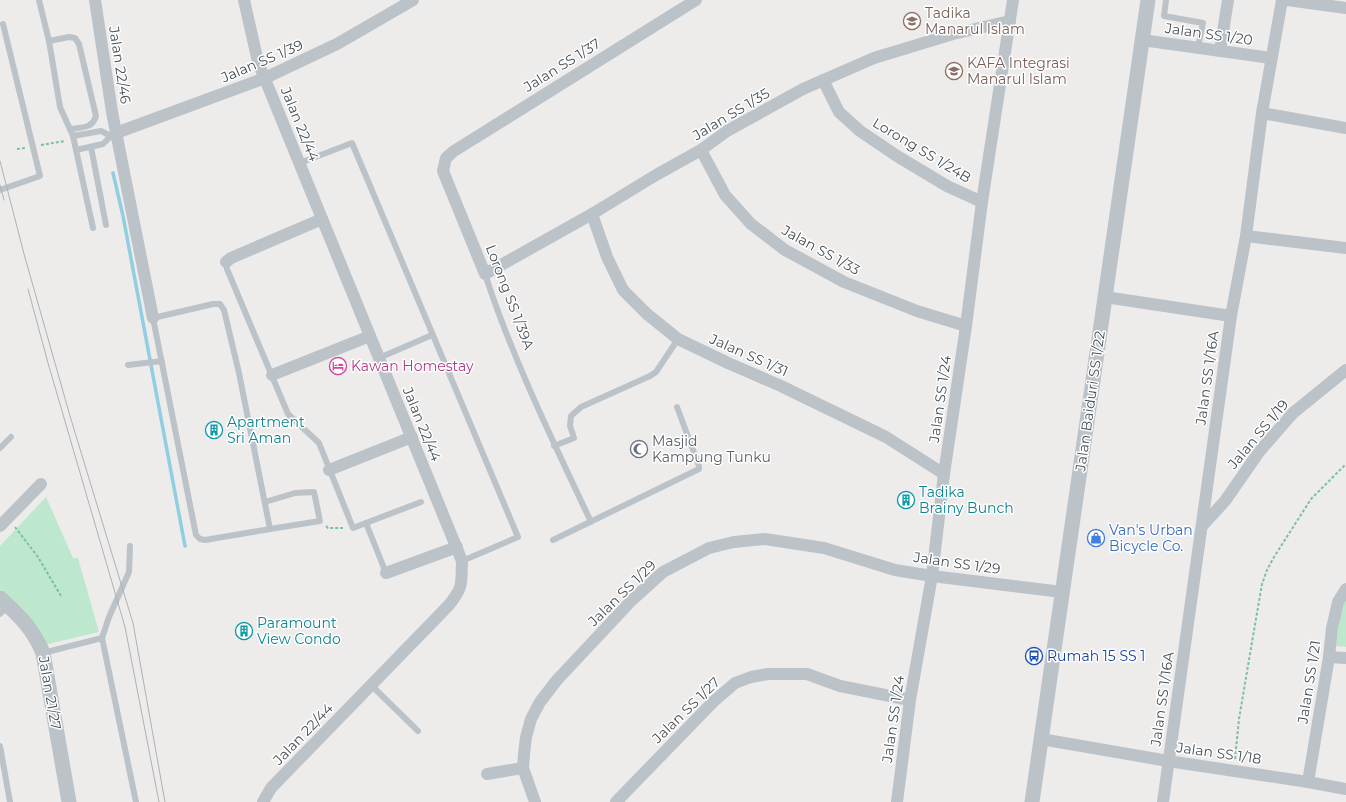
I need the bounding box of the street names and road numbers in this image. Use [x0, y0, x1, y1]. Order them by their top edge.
street label: Jalan SS 1/20 [1163, 19, 1254, 49]
street label: Jalan 22/46 [105, 24, 135, 105]
street label: Jalan SS 1/37 [519, 34, 604, 96]
street label: Jalan SS 1/39 [217, 36, 306, 87]
street label: Jalan 22/44 [277, 83, 323, 165]
street label: Jalan SS 1/35 [688, 84, 773, 145]
street label: Lorong SS 1/24B [869, 113, 975, 187]
street label: Jalan SS 1/33 [778, 221, 863, 279]
street label: Lorong SS 1/39A [482, 242, 539, 353]
street label: Jalan SS 1/31 [706, 329, 791, 380]
street label: Jalan SS 1/16A [1191, 329, 1223, 427]
street label: Jalan Baiduri SS 1/22 [1071, 330, 1109, 473]
street label: Jalan SS 1/24 [925, 353, 955, 445]
street label: Jalan 22/44 [399, 383, 445, 465]
street label: Jalan SS 1/19 [1223, 396, 1292, 473]
street label: Jalan SS 1/29 [911, 548, 1002, 578]
street label: Jalan SS 1/29 [584, 556, 660, 631]
street label: Jalan SS 1/21 [1293, 639, 1324, 726]
street label: Jalan SS 1/16A [1146, 650, 1178, 748]
street label: Jalan 21/27 [35, 654, 65, 731]
street label: Jalan SS 1/27 [648, 673, 724, 747]
street label: Jalan SS 1/24 [878, 673, 908, 765]
street label: Jalan 22/44 [268, 699, 337, 769]
street label: Jalan SS 1/18 [1174, 738, 1263, 768]

